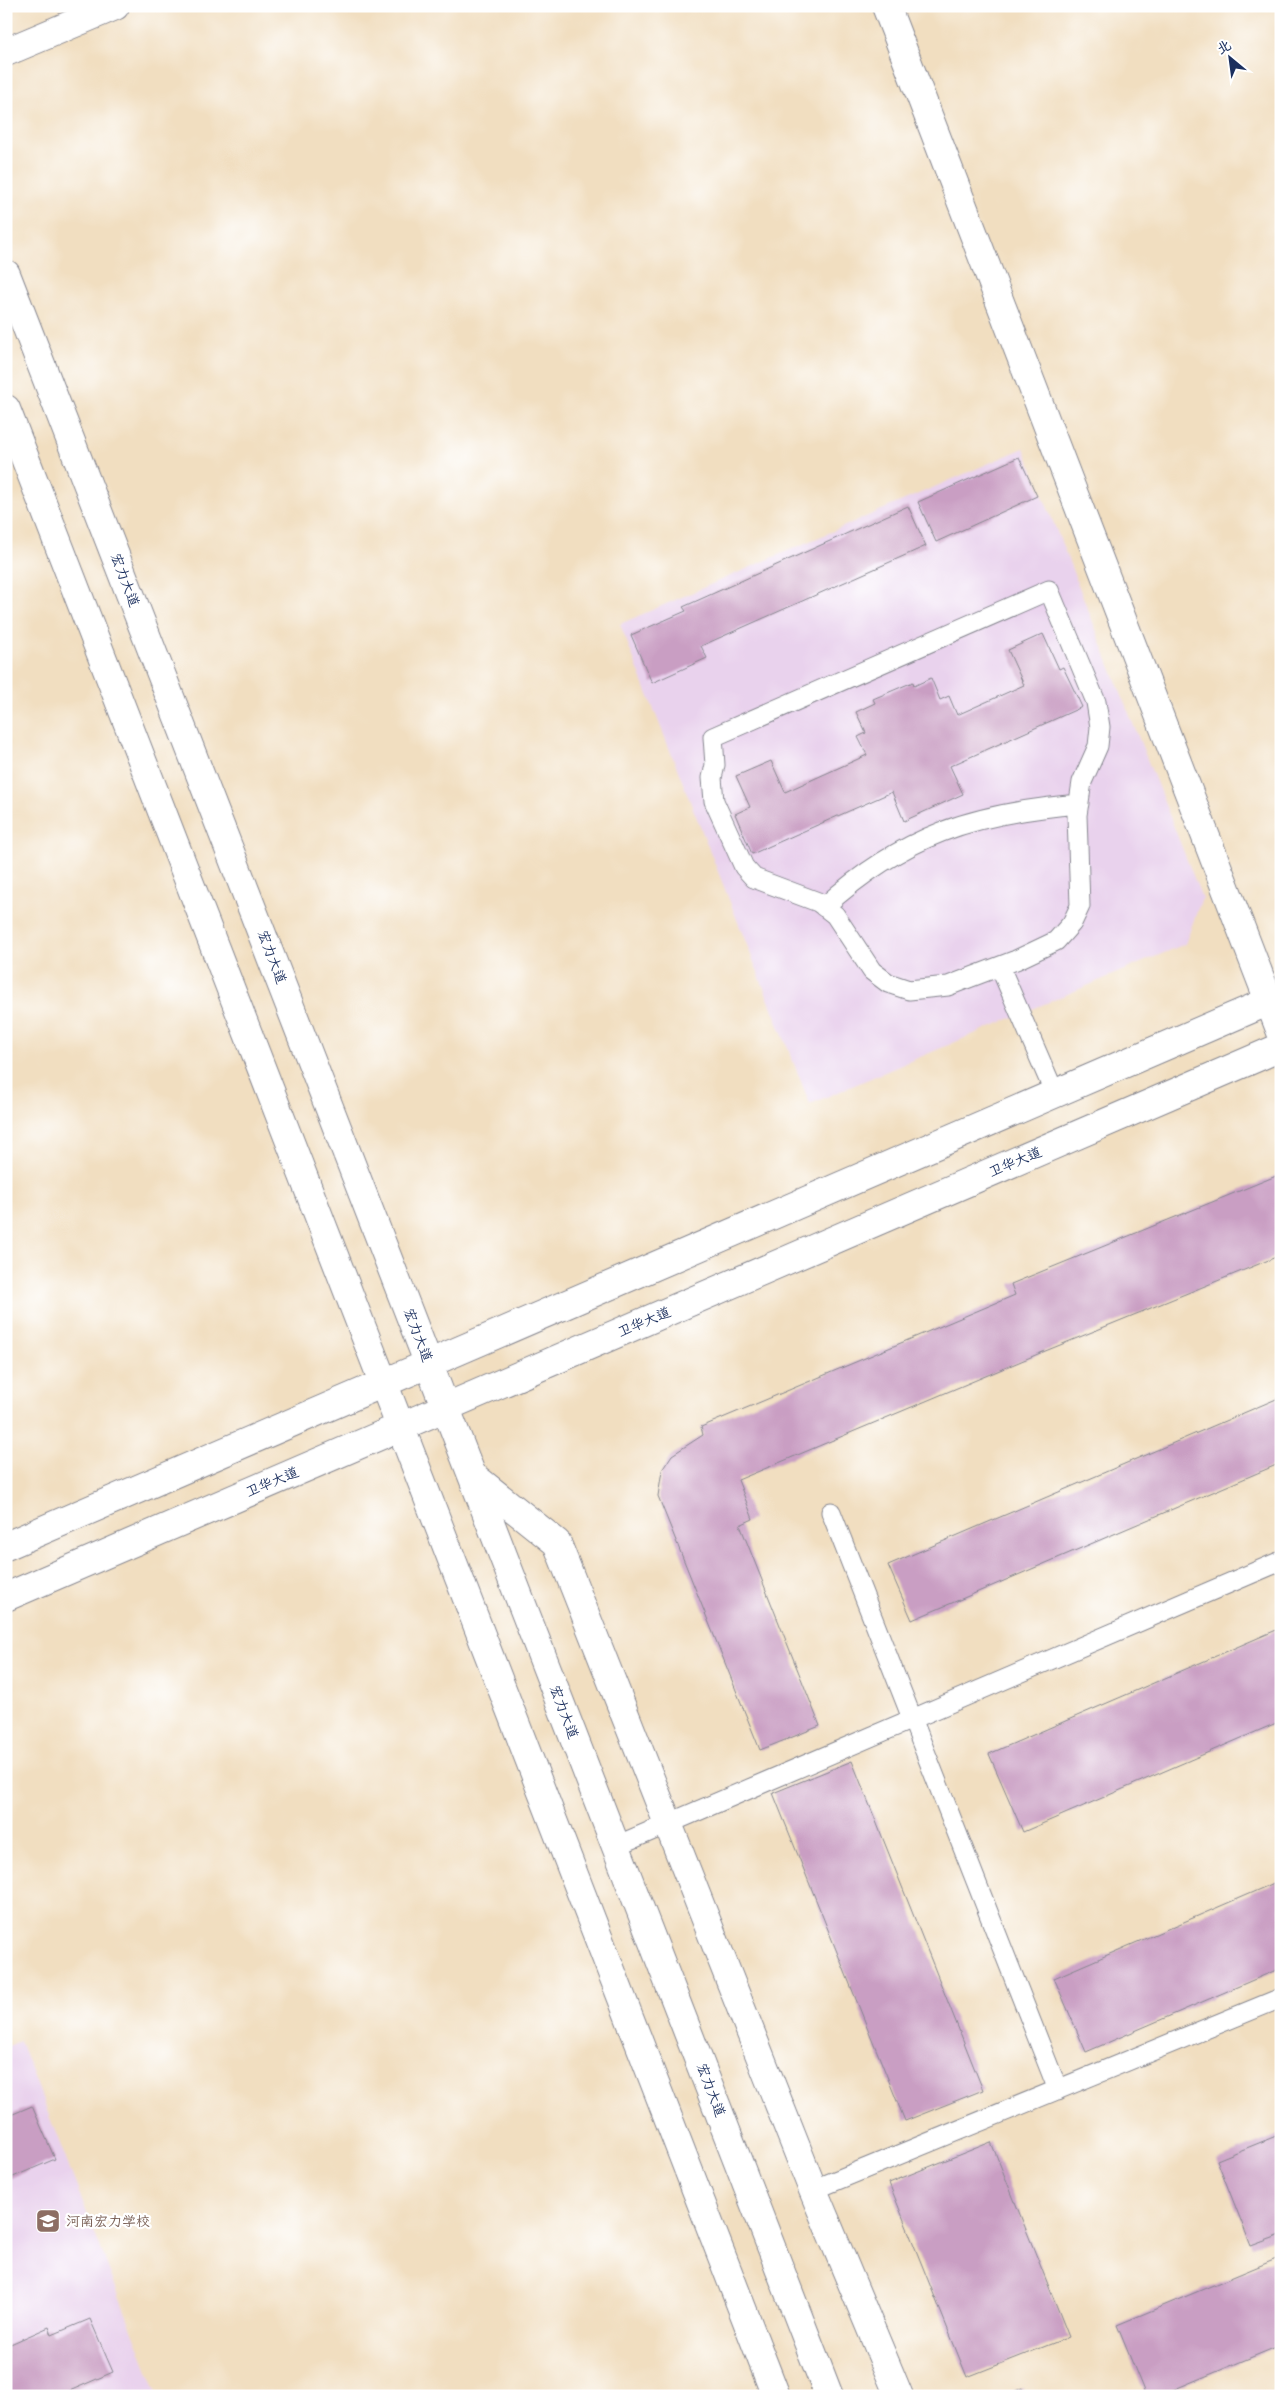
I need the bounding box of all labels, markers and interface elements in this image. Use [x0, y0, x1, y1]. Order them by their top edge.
north arrow [1204, 32, 1254, 82]
text: 北 [1214, 36, 1234, 58]
street label: 宏力大道 [107, 551, 143, 609]
street label: 宏力大道 [254, 928, 290, 986]
street label: 卫华大道 [986, 1143, 1044, 1181]
street label: 卫华大道 [615, 1303, 673, 1341]
street label: 宏力大道 [400, 1306, 436, 1364]
street label: 卫华大道 [243, 1463, 301, 1501]
street label: 宏力大道 [546, 1683, 582, 1741]
street label: 宏力大道 [693, 2061, 729, 2119]
school or university icon: 河南宏力学校 [35, 2208, 61, 2234]
place label: 河南宏力学校 [66, 2213, 150, 2230]

